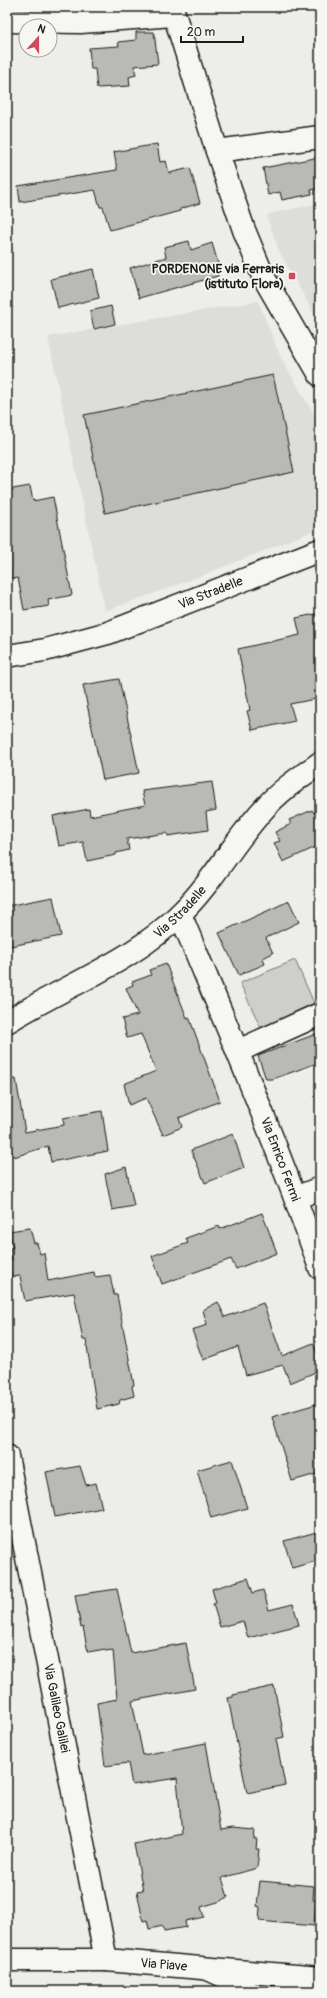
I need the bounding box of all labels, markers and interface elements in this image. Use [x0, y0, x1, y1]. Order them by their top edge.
north arrow [18, 18, 58, 58]
scale bar [181, 18, 243, 44]
text: N [36, 22, 48, 37]
text: 20 m [187, 25, 216, 40]
place label: PORDENONE via Ferraris (istituto Flora) [151, 261, 284, 292]
marker: PORDENONE via Ferraris (istituto Flora) [287, 271, 297, 281]
street label: Via Stradelle [176, 573, 246, 613]
street label: Via Stradelle [150, 882, 210, 942]
street label: Via Enrico Fermi [257, 1115, 304, 1204]
street label: Via Galileo Galilei [40, 1662, 73, 1754]
street label: Via Piave [140, 1955, 188, 1975]

